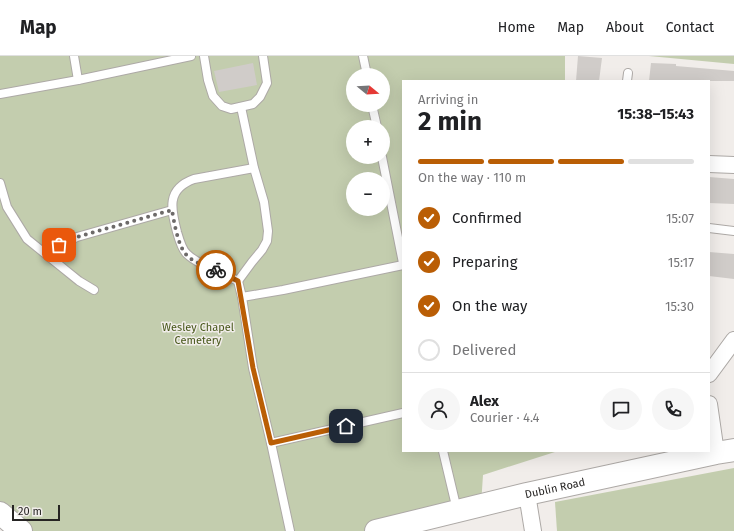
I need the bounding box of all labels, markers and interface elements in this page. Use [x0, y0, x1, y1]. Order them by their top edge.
text: Map [20, 16, 57, 39]
text: Home [498, 19, 535, 36]
text: Map [557, 19, 584, 36]
text: About [606, 19, 644, 36]
text: Contact [666, 19, 714, 36]
north arrow [346, 68, 390, 112]
map controls [346, 68, 390, 216]
text: Arriving in [418, 92, 478, 107]
text: 15:38–15:43 [617, 105, 694, 123]
text: 2 min [418, 106, 482, 137]
button: + [346, 120, 390, 164]
text: On the way · 110 m [418, 170, 526, 185]
button: − [346, 172, 390, 216]
icon: check [418, 207, 440, 229]
text: Confirmed [452, 209, 522, 227]
text: 15:07 [666, 211, 694, 226]
pin [42, 228, 76, 262]
icon: bag [48, 234, 70, 256]
courier [196, 250, 236, 290]
icon: check [418, 251, 440, 273]
text: Preparing [452, 253, 517, 271]
text: 15:17 [668, 255, 694, 270]
icon: bike [205, 259, 227, 281]
icon: check [418, 295, 440, 317]
text: On the way [452, 297, 527, 315]
text: 15:30 [665, 299, 694, 314]
park label: Wesley Chapel Cemetery [162, 321, 234, 347]
text: Delivered [452, 341, 516, 359]
button: person [418, 388, 460, 430]
button: chat [600, 388, 642, 430]
button: phone [652, 388, 694, 430]
text: Alex [470, 392, 499, 410]
pin [329, 409, 363, 443]
text: Courier · 4.4 [470, 410, 540, 425]
icon: home [335, 415, 357, 437]
street label: Dublin Road [524, 476, 586, 501]
scale bar [12, 503, 60, 522]
text: 20 m [18, 505, 42, 518]

